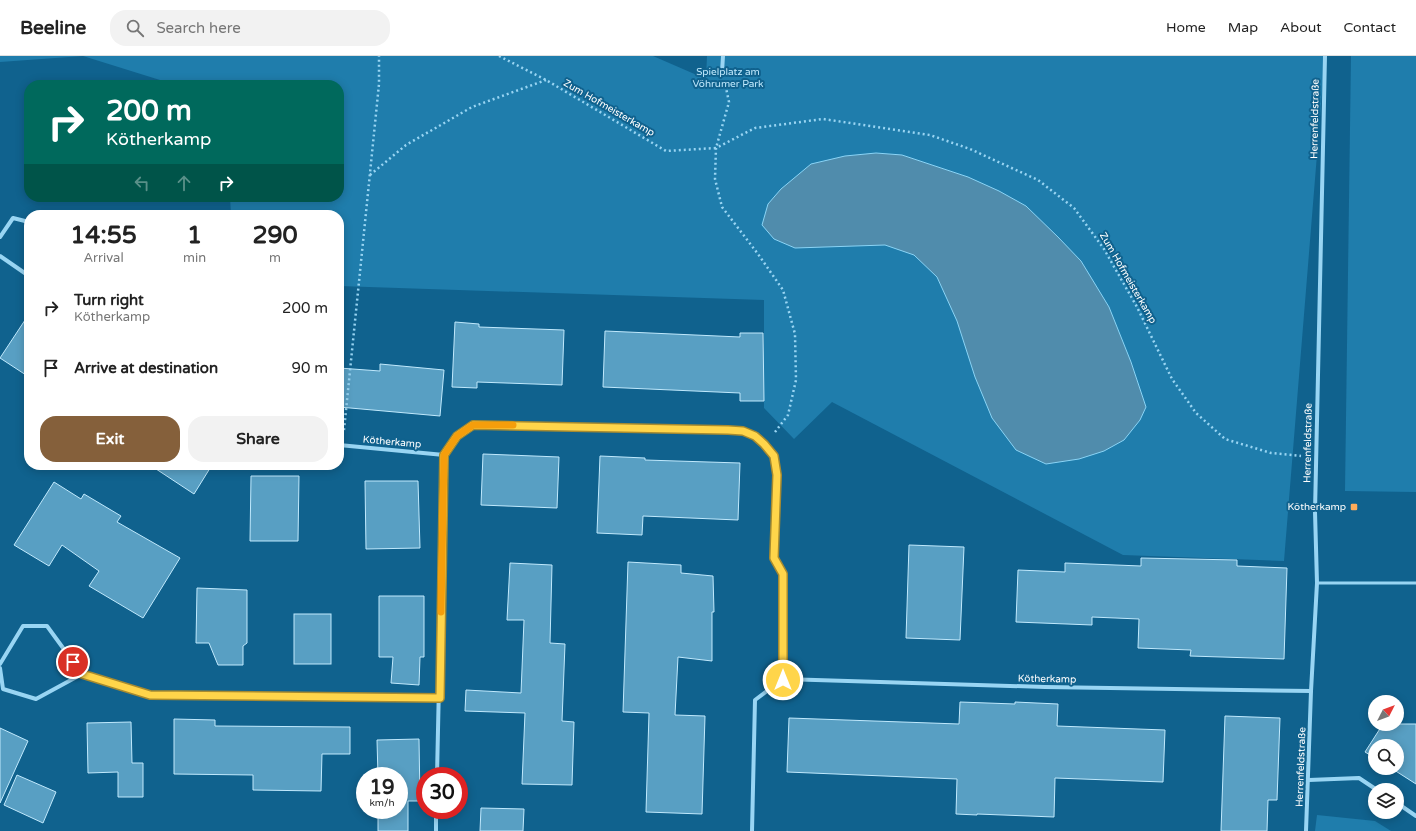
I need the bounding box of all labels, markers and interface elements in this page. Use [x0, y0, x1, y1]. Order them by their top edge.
search box [110, 10, 390, 46]
text: Beeline [20, 17, 86, 39]
icon: search [124, 17, 146, 39]
text: Search here [156, 19, 241, 37]
text: Home [1166, 19, 1206, 36]
text: Map [1228, 19, 1258, 36]
text: About [1280, 19, 1322, 36]
text: Contact [1344, 19, 1396, 36]
park label: Spielplatz am Vöhrumer Park [692, 66, 764, 90]
street label: Zum Hofmeisterkamp [561, 77, 657, 139]
street label: Herrenfeldstraße [1308, 79, 1322, 159]
text: 200 m [106, 94, 192, 128]
icon: right [40, 96, 92, 148]
text: Kötherkamp [106, 128, 211, 150]
icon: left [131, 172, 153, 194]
icon: ahead [173, 172, 195, 194]
icon: right [215, 172, 237, 194]
text: 14:55 [70, 221, 137, 250]
text: 1 [187, 221, 202, 250]
text: 290 [252, 221, 298, 250]
street label: Zum Hofmeisterkamp [1097, 230, 1159, 326]
text: Arrival [83, 250, 124, 266]
text: min [183, 250, 206, 266]
text: m [269, 250, 281, 266]
text: Turn right [74, 291, 144, 309]
icon: right [40, 297, 62, 319]
text: 200 m [282, 299, 328, 317]
text: Kötherkamp [74, 309, 150, 325]
icon: arrive [40, 357, 62, 379]
text: Arrive at destination [74, 359, 218, 377]
text: 90 m [291, 359, 328, 377]
street label: Herrenfeldstraße [1301, 403, 1315, 483]
button: Exit [40, 416, 180, 462]
button: Share [188, 416, 328, 462]
street label: Kötherkamp [362, 433, 422, 451]
place label: Kötherkamp [1287, 501, 1346, 513]
marker: Kötherkamp [1349, 502, 1359, 512]
pin [56, 645, 90, 679]
icon: arrive [62, 651, 84, 673]
position arrow [762, 659, 804, 701]
street label: Kötherkamp [1018, 672, 1076, 686]
north arrow [1368, 695, 1404, 731]
map controls [1368, 695, 1404, 819]
street label: Herrenfeldstraße [1294, 726, 1308, 807]
button: search [1368, 739, 1404, 775]
speed limit sign: 30 [416, 767, 468, 819]
text: 19 [369, 776, 395, 800]
button: layers [1368, 783, 1404, 819]
text: km/h [369, 797, 395, 809]

